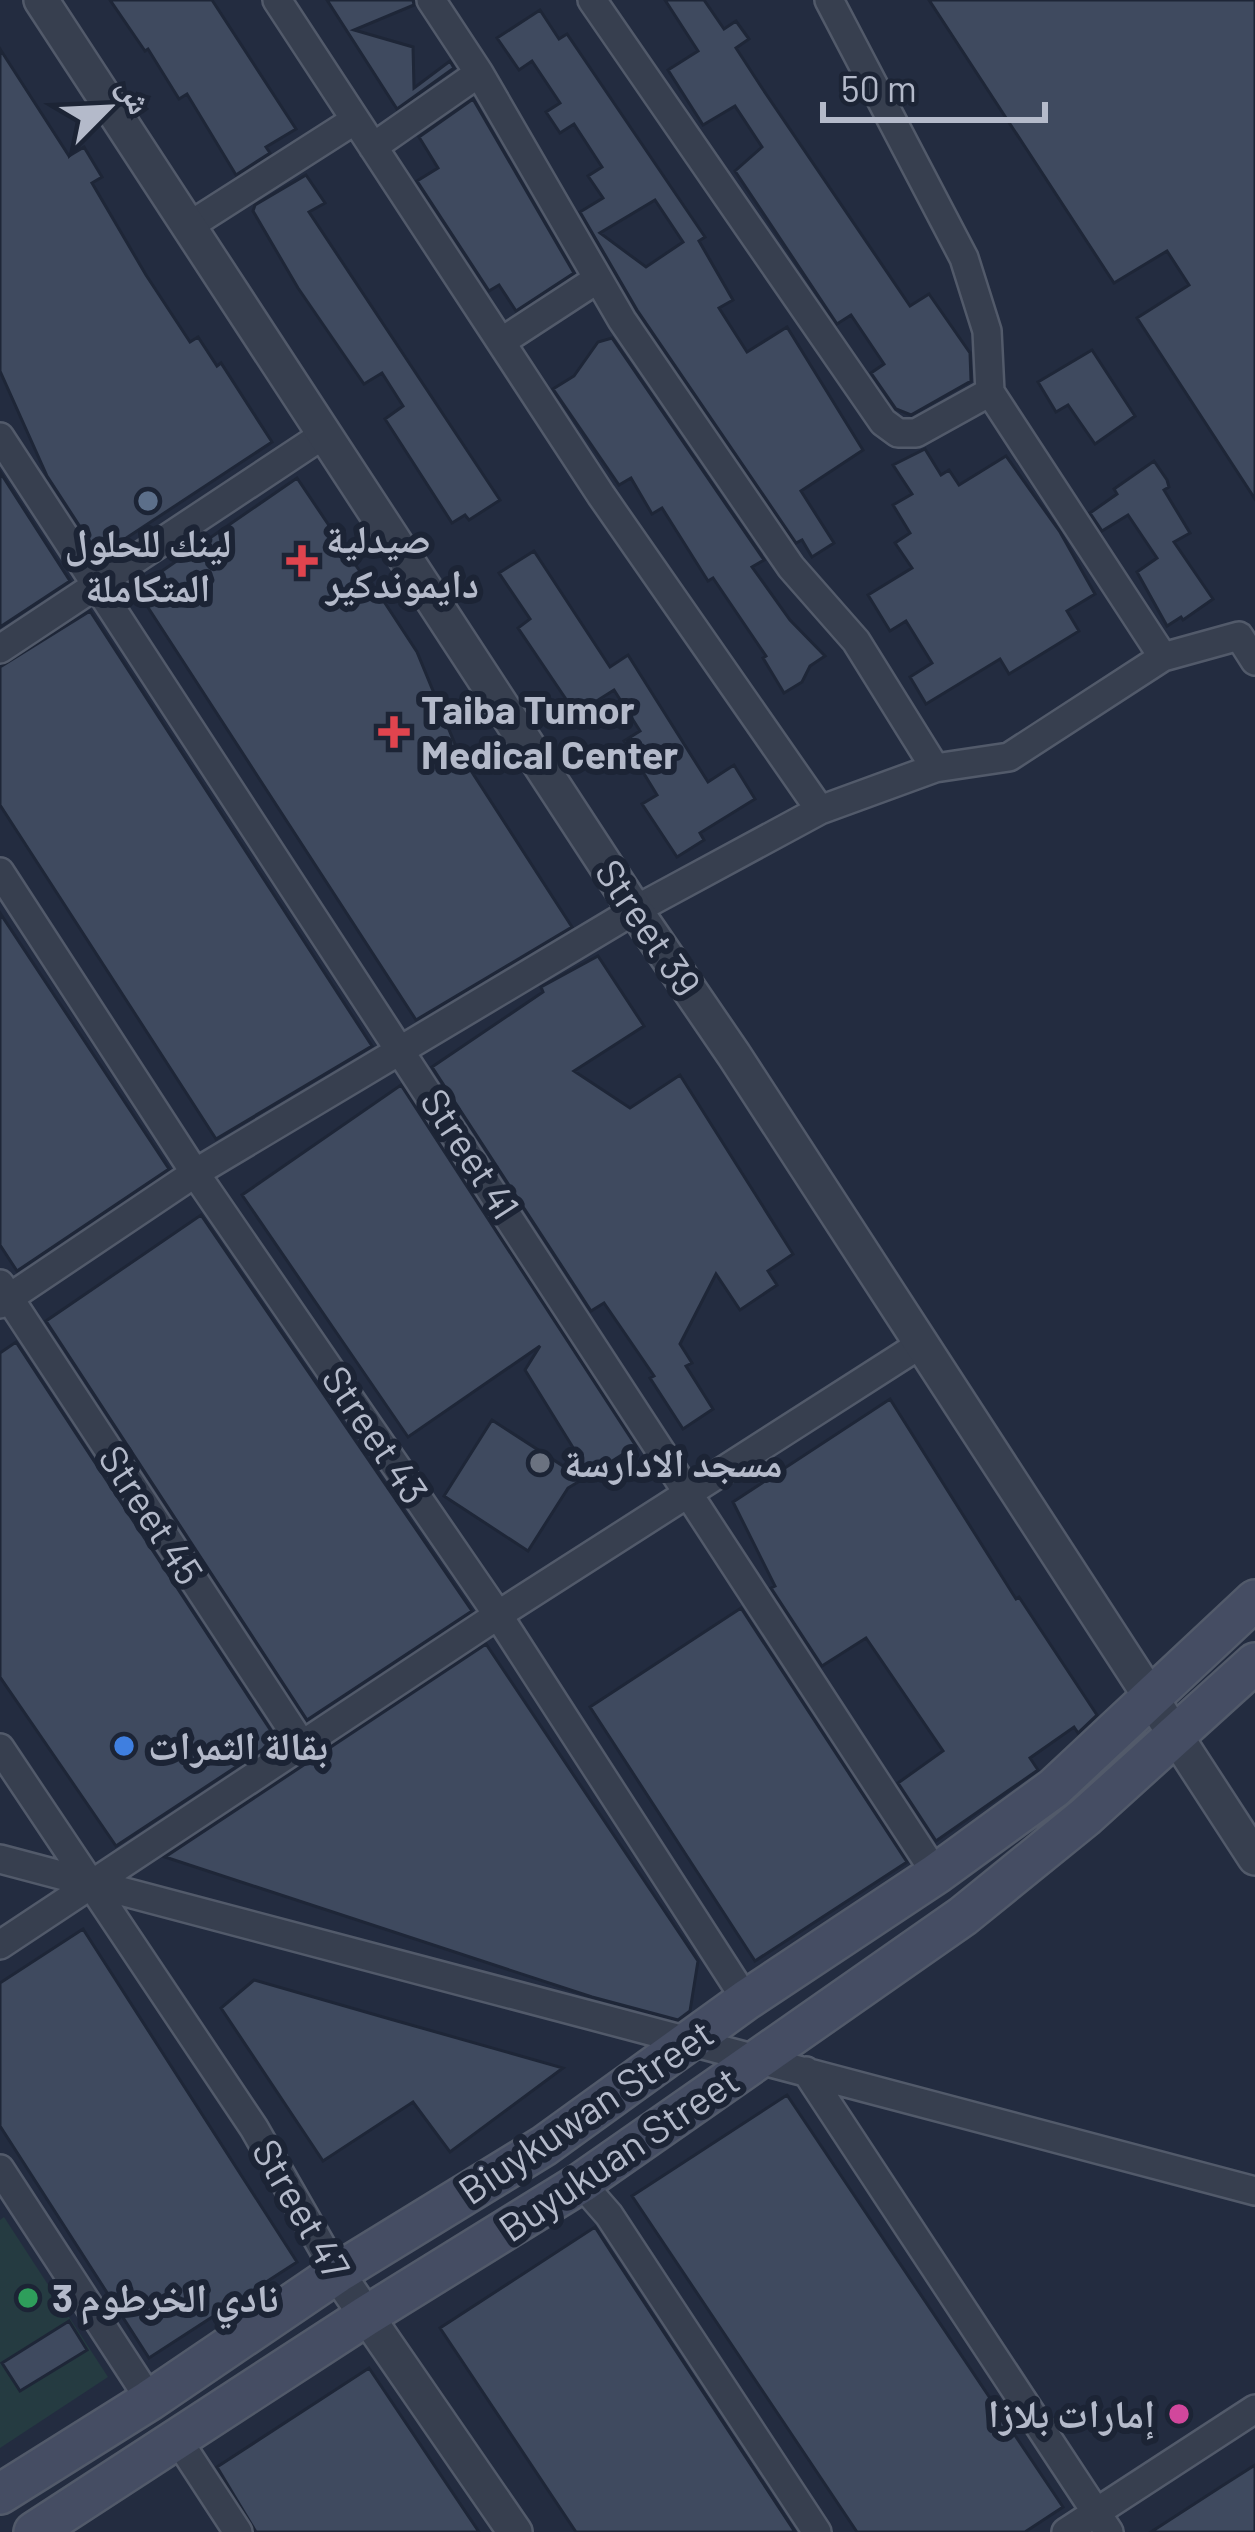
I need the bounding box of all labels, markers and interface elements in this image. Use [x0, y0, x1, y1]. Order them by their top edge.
north arrow [48, 48, 168, 168]
scale bar [823, 48, 1045, 122]
text: 50 m [841, 66, 917, 109]
text: ش [110, 71, 162, 120]
marker: لينك للحلول المتكاملة [135, 488, 161, 514]
place label: صيدلية دايموندكير [324, 514, 479, 607]
place label: لينك للحلول المتكاملة [65, 518, 231, 610]
marker: صيدلية دايموندكير [289, 548, 315, 574]
place label: Taiba Tumor Medical Center [421, 685, 678, 777]
marker: Taiba Tumor Medical Center [378, 716, 410, 748]
street label: Street 39 [587, 850, 712, 1004]
street label: Street 41 [412, 1079, 531, 1227]
street label: Street 43 [313, 1356, 439, 1512]
street label: Street 45 [90, 1436, 214, 1592]
place label: مسجد الادارسة [564, 1438, 783, 1485]
marker: مسجد الادارسة [527, 1450, 553, 1476]
place label: بقالة الثمرات [148, 1721, 328, 1769]
marker: بقالة الثمرات [111, 1733, 137, 1759]
street label: Biuykuwan Street [449, 2008, 721, 2213]
street label: Buyukuan Street [489, 2055, 747, 2250]
street label: Street 47 [244, 2130, 361, 2286]
place label: نادي الخرطوم 3 [52, 2273, 279, 2330]
marker: نادي الخرطوم 3 [15, 2285, 41, 2311]
place label: إمارات بلازا [988, 2389, 1155, 2440]
marker: إمارات بلازا [1166, 2401, 1192, 2427]

